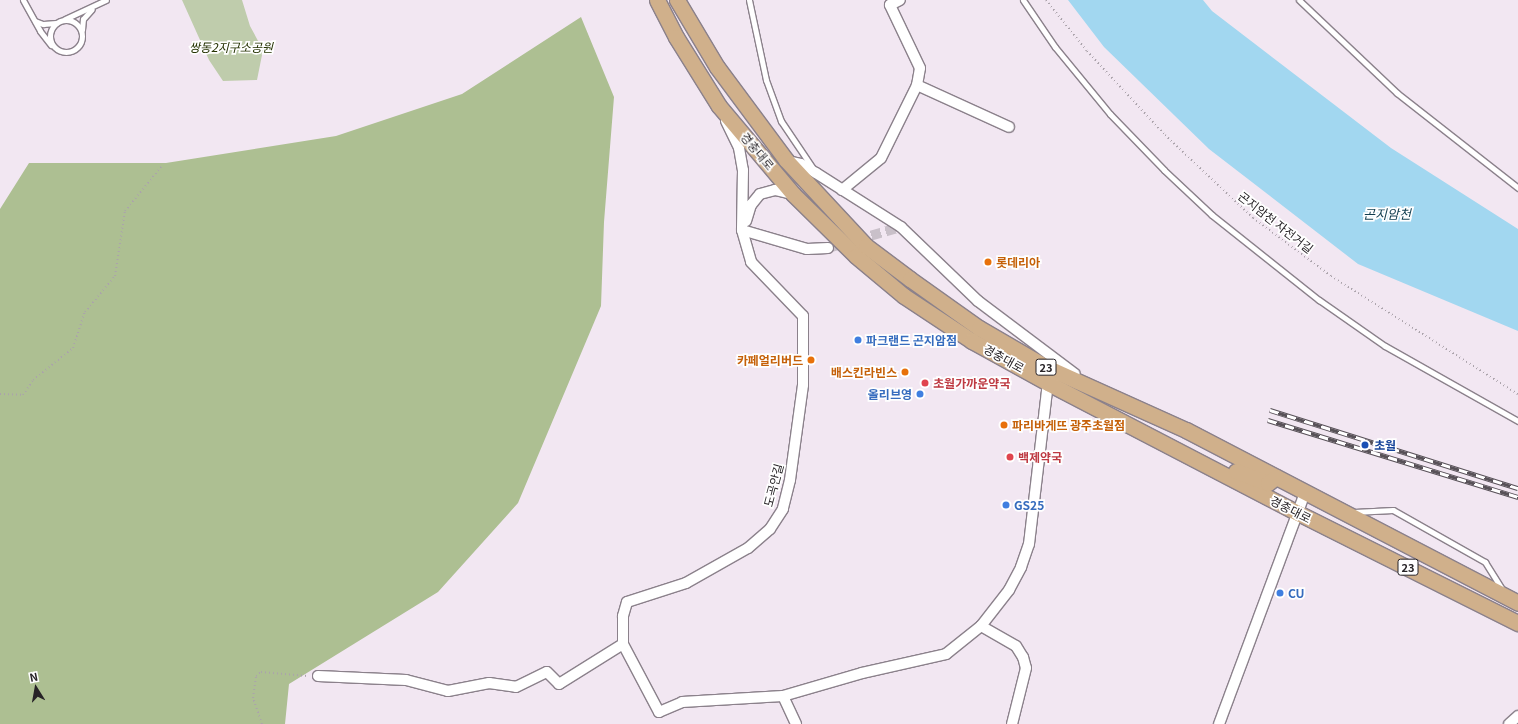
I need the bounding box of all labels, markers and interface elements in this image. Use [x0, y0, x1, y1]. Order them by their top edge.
park label: 쌍동2지구소공원 [189, 40, 273, 54]
street label: 경충대로 [738, 129, 778, 173]
street label: 곤지암천 자전거길 [1236, 188, 1316, 256]
water label: 곤지암천 [1363, 206, 1411, 222]
place label: 롯데리아 [996, 255, 1040, 269]
marker: 롯데리아 [983, 257, 993, 267]
place label: 파크랜드 곤지암점 [866, 333, 957, 347]
marker: 파크랜드 곤지암점 [853, 335, 863, 345]
street label: 경충대로 [981, 341, 1027, 375]
place label: 카페얼리버드 [737, 353, 803, 367]
marker: 카페얼리버드 [806, 355, 816, 365]
road number: 23 [1035, 358, 1057, 376]
place label: 배스킨라빈스 [831, 365, 897, 379]
marker: 배스킨라빈스 [900, 367, 910, 377]
place label: 초월가까운약국 [933, 376, 1010, 390]
marker: 초월가까운약국 [920, 378, 930, 388]
place label: 올리브영 [868, 387, 912, 401]
marker: 올리브영 [915, 389, 925, 399]
place label: 파리바게뜨 광주초월점 [1012, 418, 1125, 432]
marker: 파리바게뜨 광주초월점 [999, 420, 1009, 430]
place label: 초월 [1374, 438, 1396, 452]
marker: 초월 [1359, 439, 1371, 451]
place label: 백제약국 [1018, 450, 1062, 464]
marker: 백제약국 [1005, 452, 1015, 462]
street label: 도곡안길 [760, 462, 786, 508]
street label: 경충대로 [1268, 493, 1314, 525]
place label: GS25 [1014, 498, 1044, 512]
marker: GS25 [1001, 500, 1011, 510]
road number: 23 [1397, 558, 1419, 576]
place label: CU [1288, 586, 1305, 600]
marker: CU [1275, 588, 1285, 598]
north arrow [16, 668, 56, 708]
text: N [28, 668, 39, 685]

